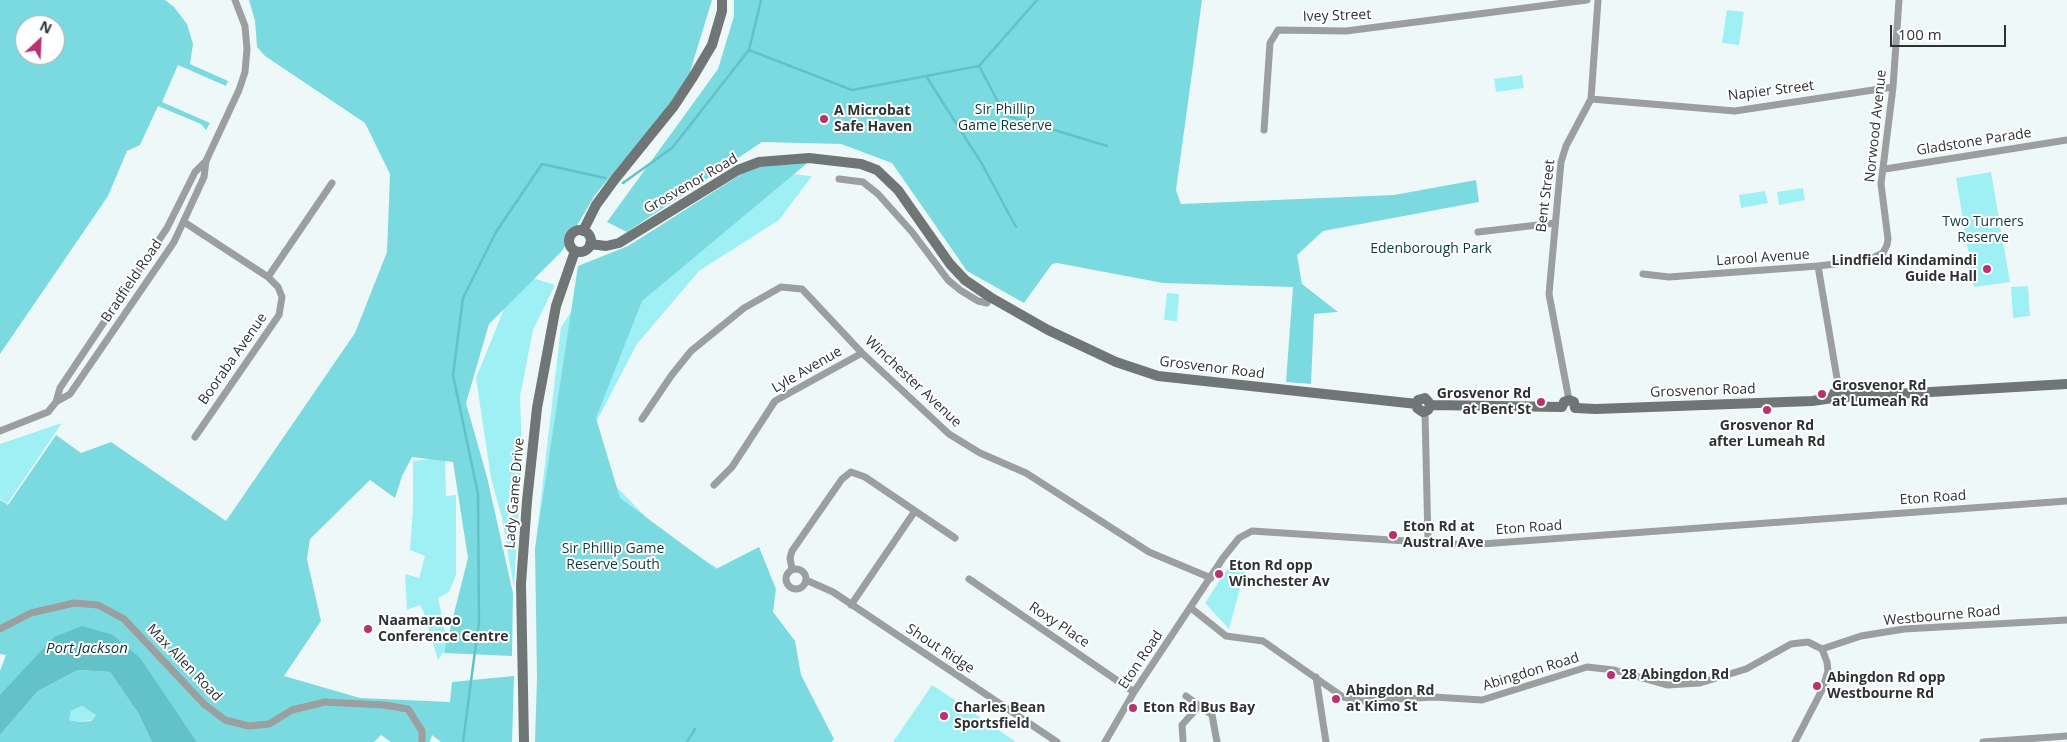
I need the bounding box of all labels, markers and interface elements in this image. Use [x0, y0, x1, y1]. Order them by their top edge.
street label: Ivey Street [1302, 6, 1372, 26]
north arrow [15, 15, 65, 65]
scale bar [1892, 15, 2008, 47]
text: N [37, 16, 55, 38]
text: 100 m [1898, 24, 1942, 44]
street label: Norwood Avenue [1862, 69, 1890, 183]
street label: Napier Street [1727, 77, 1815, 105]
park label: Sir Phillip Game Reserve [958, 102, 1052, 134]
place label: A Microbat Safe Haven [834, 103, 912, 136]
marker: A Microbat Safe Haven [818, 113, 830, 125]
street label: Gladstone Parade [1915, 125, 2033, 159]
street label: Grosvenor Road [641, 150, 741, 218]
street label: Bent Street [1533, 159, 1559, 233]
park label: Two Turners Reserve [1942, 214, 2024, 246]
street label: Bradfield Road [98, 236, 166, 326]
park label: Edenborough Park [1370, 241, 1492, 257]
street label: Larool Avenue [1716, 246, 1810, 270]
place label: Lindfield Kindamindi Guide Hall [1832, 253, 1977, 286]
marker: Lindfield Kindamindi Guide Hall [1981, 263, 1993, 275]
street label: Booraba Avenue [195, 310, 271, 408]
street label: Winchester Avenue [861, 333, 965, 431]
street label: Lyle Avenue [769, 343, 845, 397]
street label: Grosvenor Road [1159, 353, 1265, 383]
place label: Grosvenor Rd at Lumeah Rd [1832, 378, 1929, 411]
street label: Grosvenor Road [1650, 381, 1756, 401]
place label: Grosvenor Rd at Bent St [1437, 386, 1531, 418]
marker: Grosvenor Rd at Lumeah Rd [1816, 388, 1828, 400]
marker: Grosvenor Rd at Bent St [1535, 396, 1547, 408]
marker: Grosvenor Rd after Lumeah Rd [1761, 404, 1773, 416]
place label: Grosvenor Rd after Lumeah Rd [1709, 418, 1825, 451]
street label: Lady Game Drive [502, 437, 528, 549]
street label: Eton Road [1899, 487, 1967, 509]
street label: Eton Road [1495, 517, 1563, 539]
place label: Eton Rd at Austral Ave [1403, 519, 1484, 552]
marker: Eton Rd at Austral Ave [1387, 529, 1399, 541]
park label: Sir Phillip Game Reserve South [562, 541, 664, 574]
place label: Eton Rd opp Winchester Av [1229, 558, 1330, 590]
marker: Eton Rd opp Winchester Av [1213, 568, 1225, 580]
street label: Roxy Place [1026, 599, 1092, 651]
street label: Westbourne Road [1883, 603, 2001, 629]
place label: Naamaraoo Conference Centre [378, 613, 509, 646]
street label: Max Allen Road [143, 621, 225, 705]
street label: Shout Ridge [903, 621, 977, 677]
marker: Naamaraoo Conference Centre [362, 623, 374, 635]
street label: Eton Road [1115, 628, 1167, 692]
water label: Port Jackson [46, 640, 128, 658]
street label: Abingdon Road [1481, 649, 1581, 695]
place label: 28 Abingdon Rd [1621, 667, 1729, 683]
marker: 28 Abingdon Rd [1605, 669, 1617, 681]
place label: Abingdon Rd opp Westbourne Rd [1827, 670, 1945, 702]
marker: Abingdon Rd opp Westbourne Rd [1811, 680, 1823, 692]
place label: Abingdon Rd at Kimo St [1346, 683, 1434, 716]
marker: Abingdon Rd at Kimo St [1330, 693, 1342, 705]
place label: Charles Bean Sportsfield [954, 700, 1045, 732]
place label: Eton Rd Bus Bay [1143, 700, 1255, 716]
marker: Eton Rd Bus Bay [1127, 702, 1139, 714]
marker: Charles Bean Sportsfield [938, 710, 950, 722]

